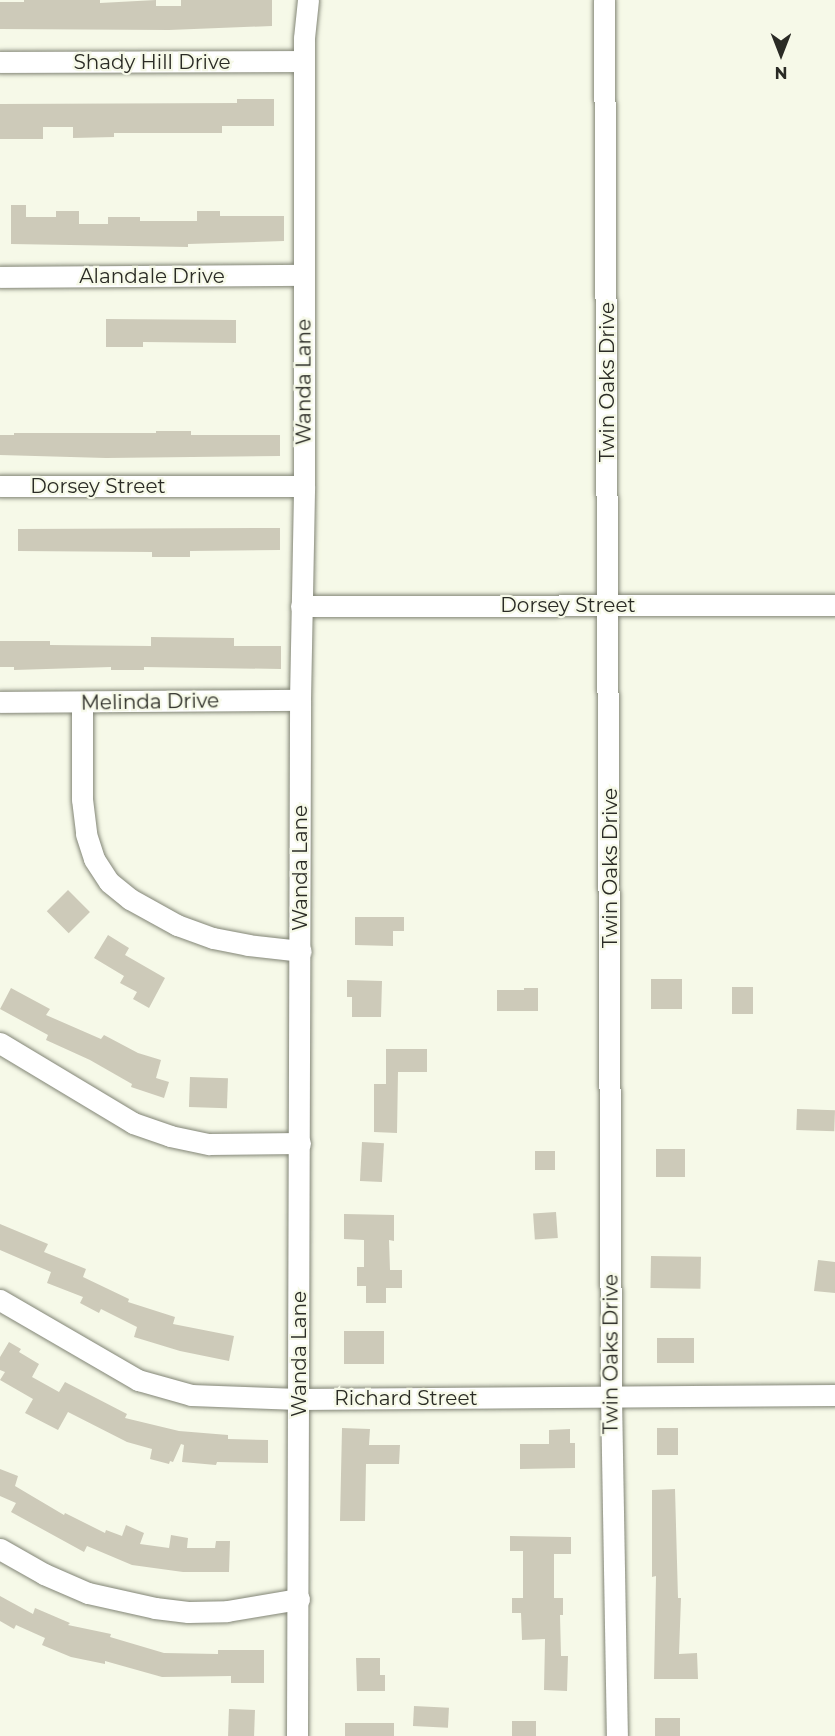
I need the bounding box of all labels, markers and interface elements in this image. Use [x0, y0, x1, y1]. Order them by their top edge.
north arrow [751, 24, 811, 84]
street label: Shady Hill Drive [73, 50, 231, 74]
text: N [775, 63, 787, 82]
street label: Alandale Drive [79, 264, 225, 288]
street label: Twin Oaks Drive [595, 302, 619, 462]
street label: Wanda Lane [292, 319, 316, 445]
street label: Dorsey Street [30, 474, 166, 498]
street label: Dorsey Street [500, 593, 636, 617]
street label: Melinda Drive [81, 689, 219, 715]
street label: Twin Oaks Drive [598, 788, 622, 948]
street label: Wanda Lane [288, 805, 312, 931]
street label: Twin Oaks Drive [599, 1274, 623, 1434]
street label: Wanda Lane [287, 1291, 311, 1417]
street label: Richard Street [334, 1386, 478, 1410]

